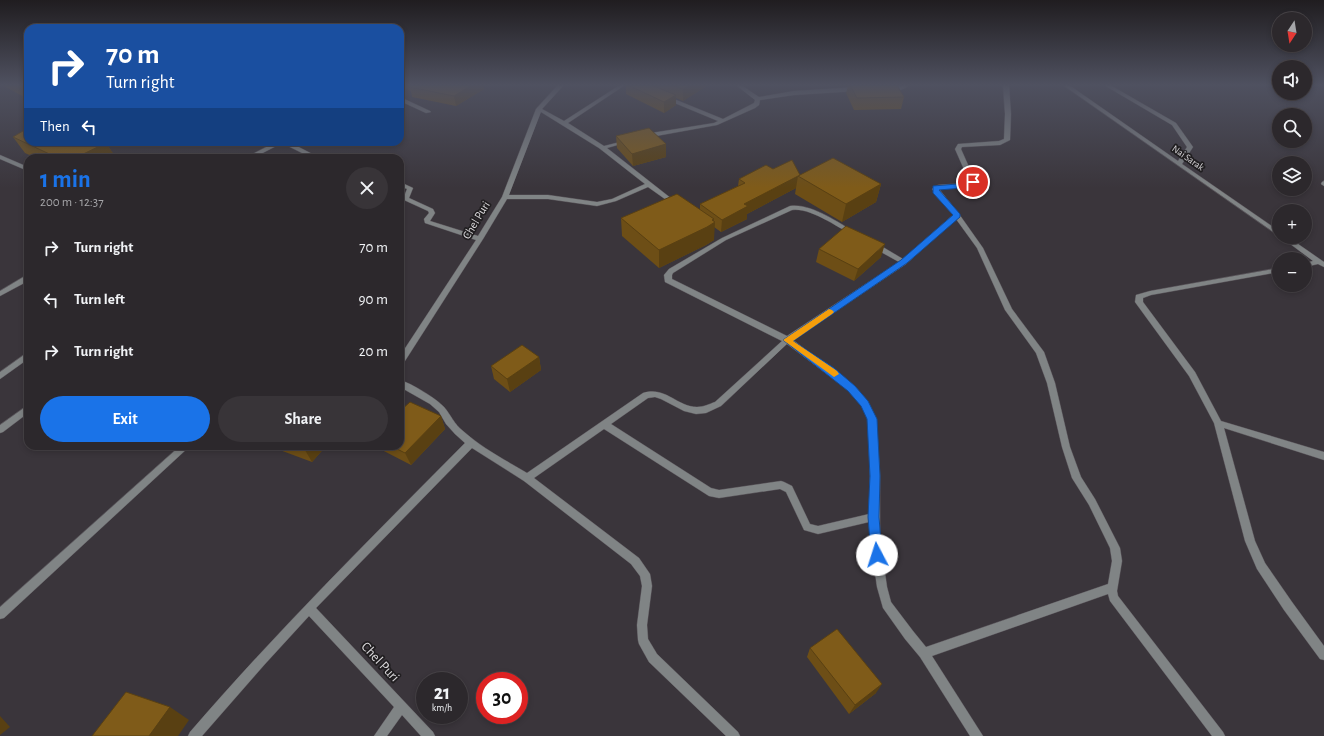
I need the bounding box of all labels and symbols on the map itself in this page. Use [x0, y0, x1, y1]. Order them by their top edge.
north arrow [1272, 12, 1312, 52]
street label: Nai Sarak [1170, 143, 1206, 173]
pin [956, 165, 990, 199]
street label: Chel Puri [460, 199, 492, 241]
position arrow [856, 534, 898, 576]
street label: Chel Puri [358, 639, 402, 685]
speed limit sign: 30 [476, 672, 528, 724]

